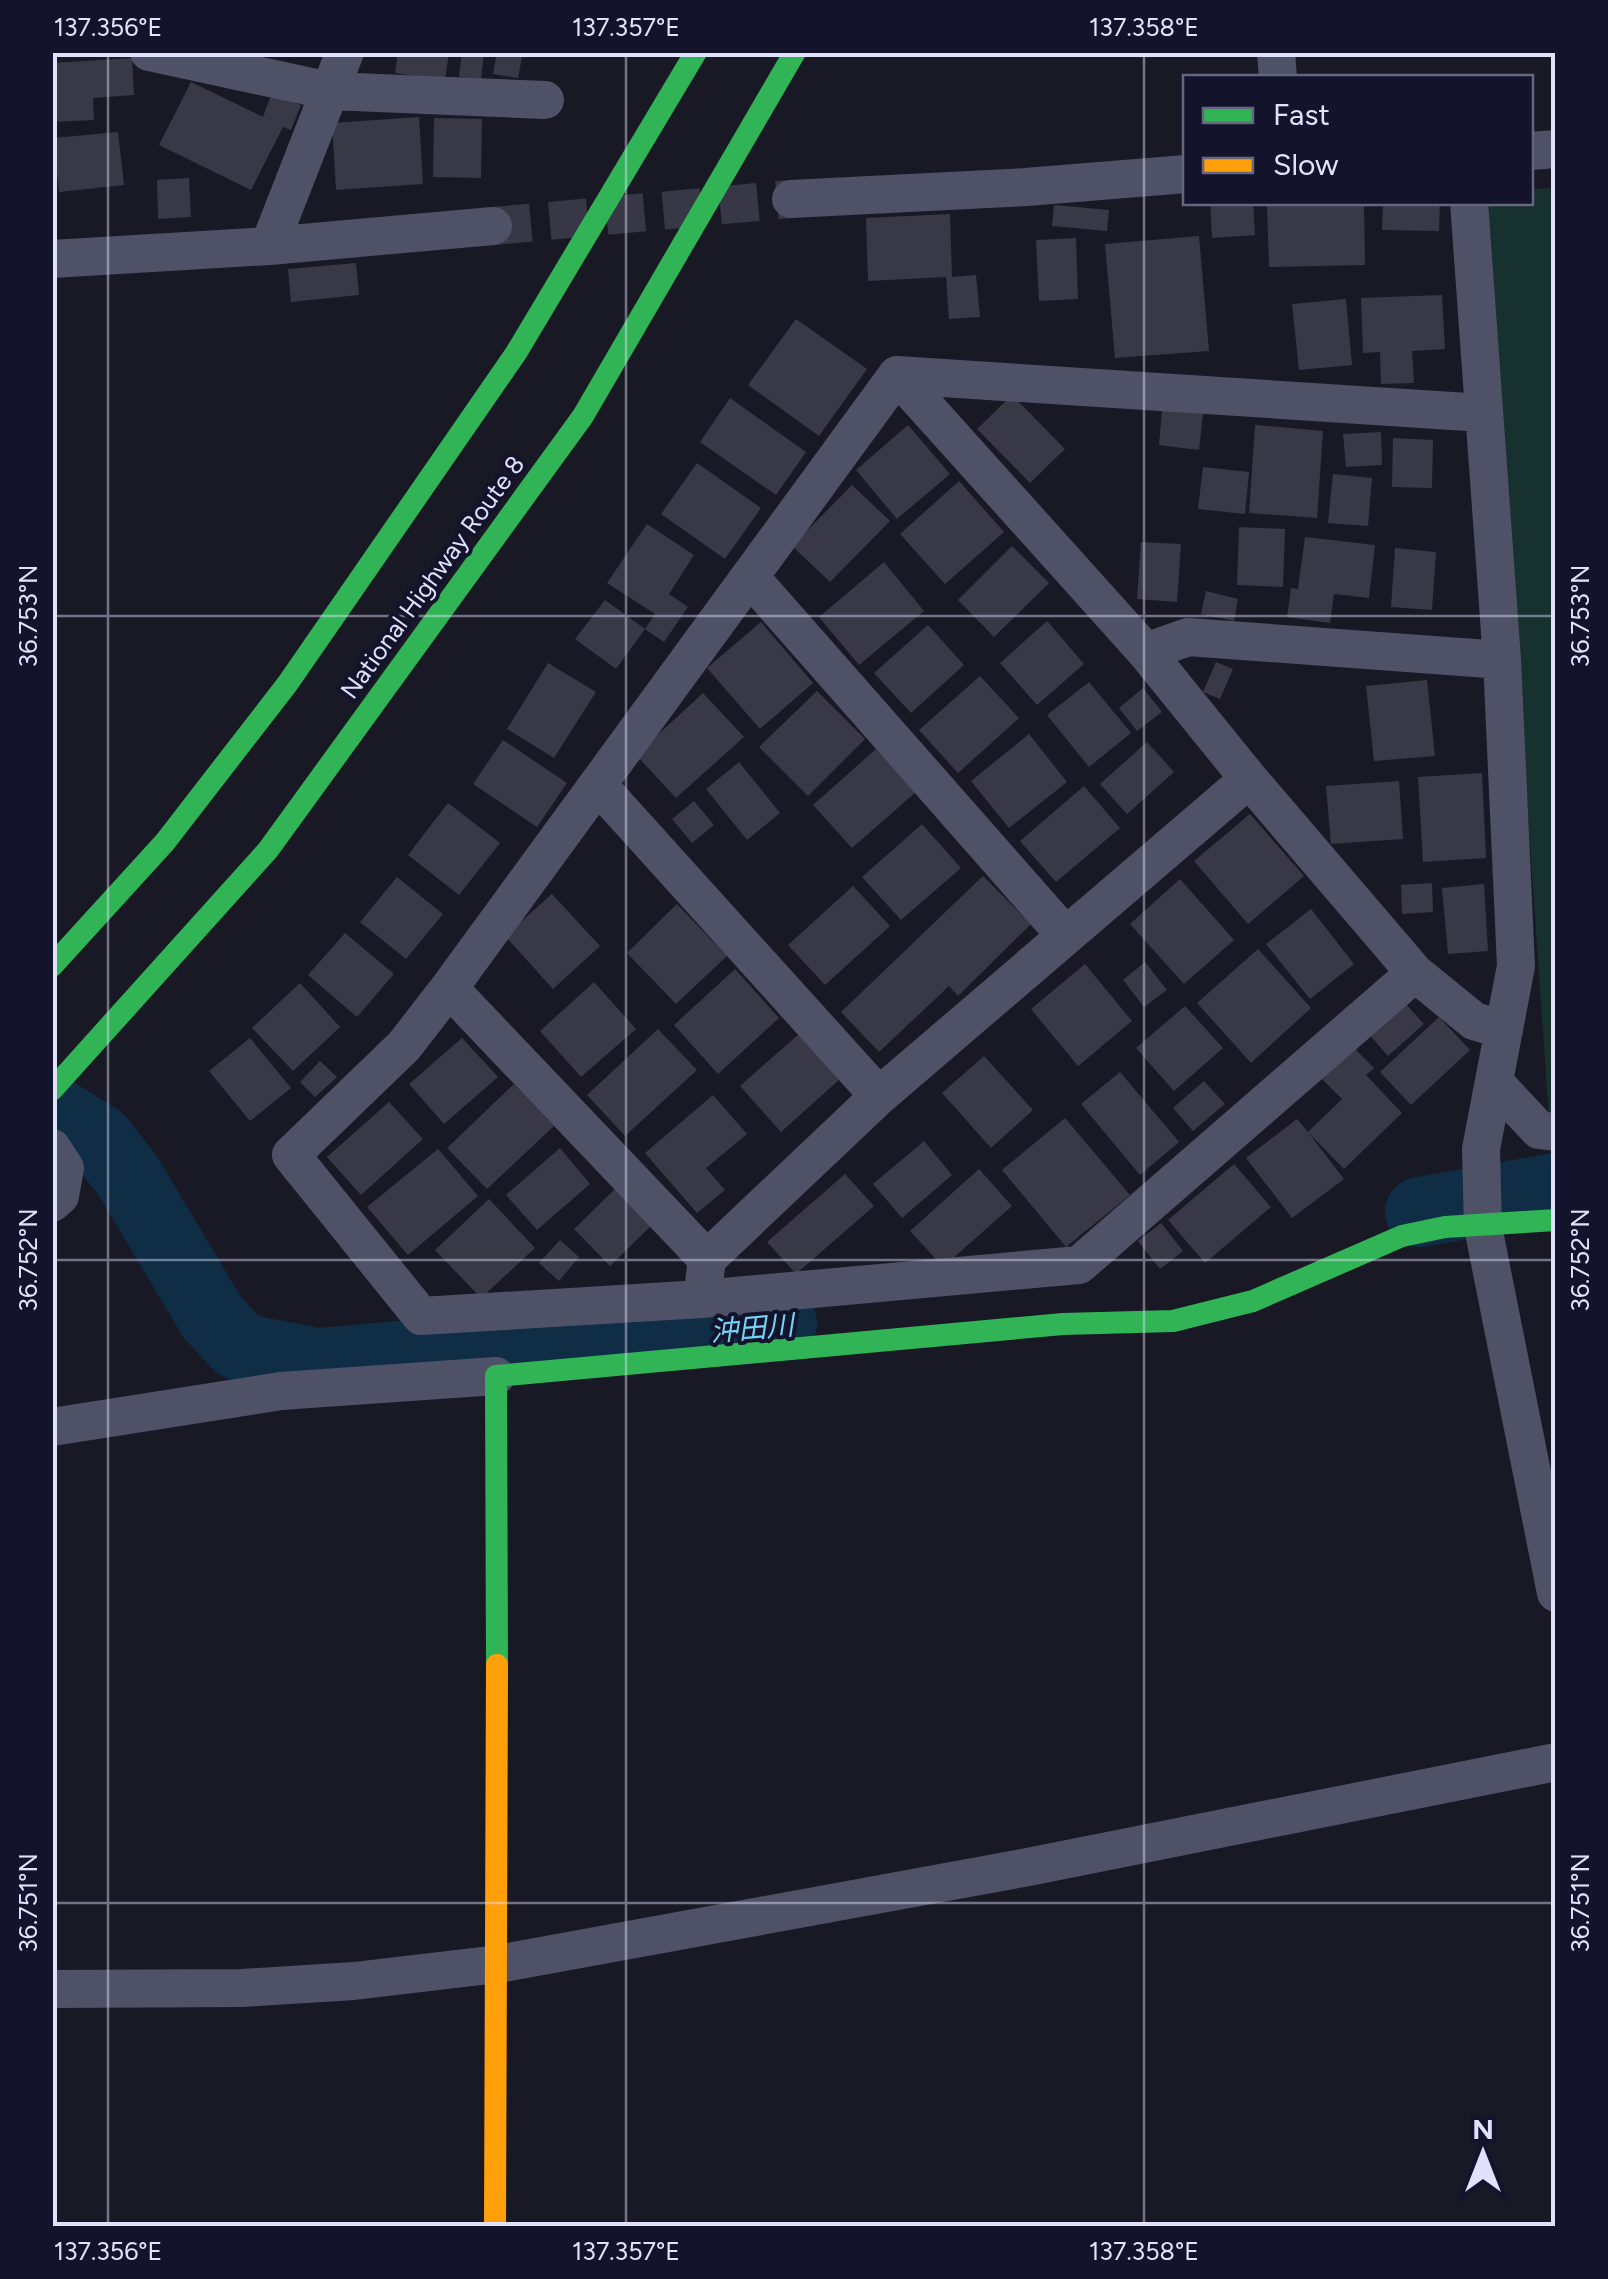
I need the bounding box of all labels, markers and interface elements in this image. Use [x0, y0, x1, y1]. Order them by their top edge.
text: 137.356°E [54, 12, 162, 42]
text: 137.357°E [572, 12, 680, 42]
text: 137.358°E [1089, 12, 1199, 42]
legend [1183, 75, 1533, 205]
text: Fast [1273, 96, 1330, 133]
text: Slow [1273, 146, 1339, 183]
street label: National Highway Route 8 [334, 450, 530, 704]
text: 36.753°N [13, 565, 43, 667]
text: 36.753°N [1565, 565, 1595, 667]
text: 36.752°N [13, 1208, 43, 1312]
text: 36.752°N [1565, 1208, 1595, 1312]
water label: 沖田川 [709, 1307, 798, 1349]
text: 36.751°N [13, 1853, 43, 1953]
text: 36.751°N [1565, 1853, 1595, 1953]
north arrow [1433, 2104, 1533, 2204]
text: N [1472, 2112, 1494, 2146]
text: 137.356°E [54, 2236, 162, 2266]
text: 137.357°E [572, 2236, 680, 2266]
text: 137.358°E [1089, 2236, 1199, 2266]

